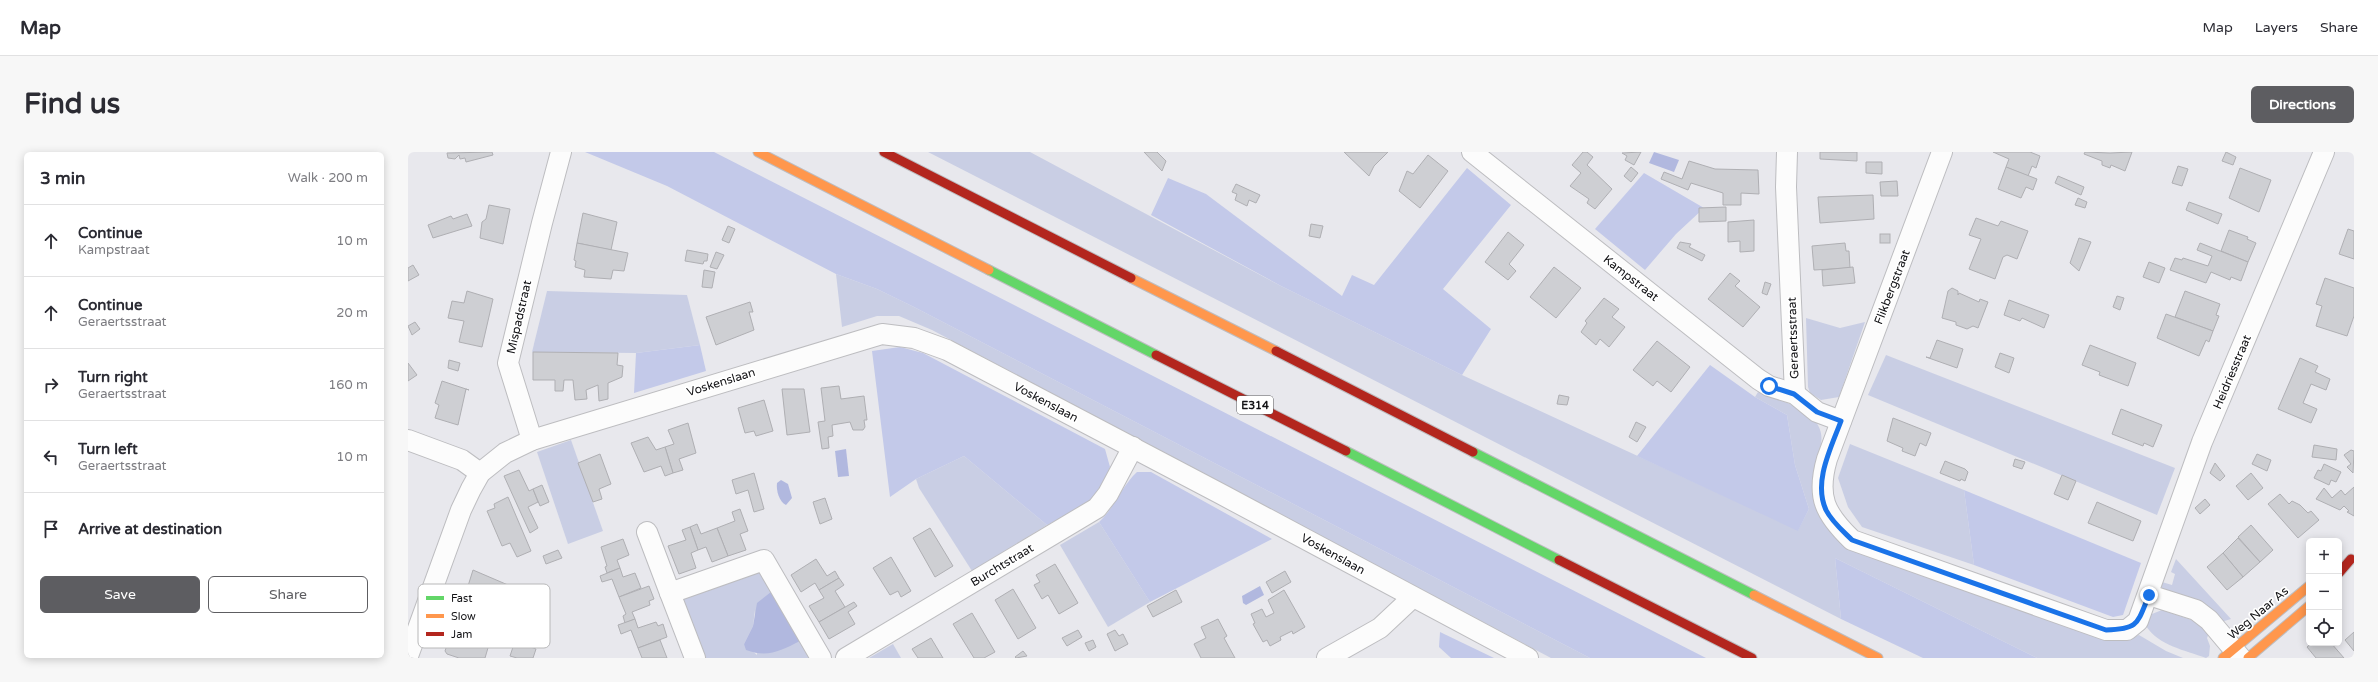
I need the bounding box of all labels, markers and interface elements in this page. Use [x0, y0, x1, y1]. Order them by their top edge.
text: Map [20, 17, 61, 39]
text: Map [2203, 19, 2233, 36]
text: Layers [2255, 19, 2298, 36]
text: Share [2320, 19, 2358, 36]
button: Directions [2251, 86, 2354, 123]
text: Find us [24, 87, 120, 121]
text: 3 min [40, 168, 85, 189]
text: Walk · 200 m [288, 170, 368, 186]
text: Continue [78, 224, 142, 242]
icon: ahead [40, 230, 62, 252]
text: 10 m [336, 233, 368, 249]
text: Kampstraat [78, 242, 150, 258]
street label: Flikbergstraat [1871, 247, 1913, 326]
street label: Kampstraat [1601, 252, 1662, 304]
street label: Mispadstraat [504, 279, 534, 355]
text: Continue [78, 296, 142, 314]
street label: Geraertsstraat [1785, 296, 1801, 379]
icon: ahead [40, 302, 62, 324]
text: 20 m [336, 305, 368, 321]
text: Geraertsstraat [78, 314, 167, 330]
street label: Heidriesstraat [2210, 332, 2254, 411]
street label: Voskenslaan [685, 365, 757, 399]
text: Turn right [78, 368, 148, 386]
icon: right [40, 374, 62, 396]
text: 160 m [328, 377, 368, 393]
route start [1760, 377, 1778, 395]
street label: Voskenslaan [1011, 379, 1081, 425]
text: Geraertsstraat [78, 386, 167, 402]
road number: E314 [1237, 396, 1273, 414]
text: Turn left [78, 440, 138, 458]
icon: left [40, 446, 62, 468]
text: 10 m [336, 449, 368, 465]
text: Geraertsstraat [78, 458, 167, 474]
icon: arrive [40, 518, 62, 540]
text: Arrive at destination [78, 520, 222, 538]
street label: Voskenslaan [1299, 531, 1367, 577]
map controls [2306, 538, 2342, 646]
button: + [2306, 538, 2342, 574]
street label: Burchtstraat [968, 541, 1036, 589]
button: − [2306, 574, 2342, 610]
button: Save [40, 576, 200, 613]
button: Share [208, 576, 368, 613]
legend [418, 584, 550, 648]
street label: Weg Naar As [2225, 584, 2291, 642]
route end [2140, 586, 2158, 604]
text: Fast [451, 592, 472, 605]
text: Slow [451, 610, 476, 623]
button: locate [2306, 610, 2342, 646]
text: Jam [451, 628, 472, 641]

